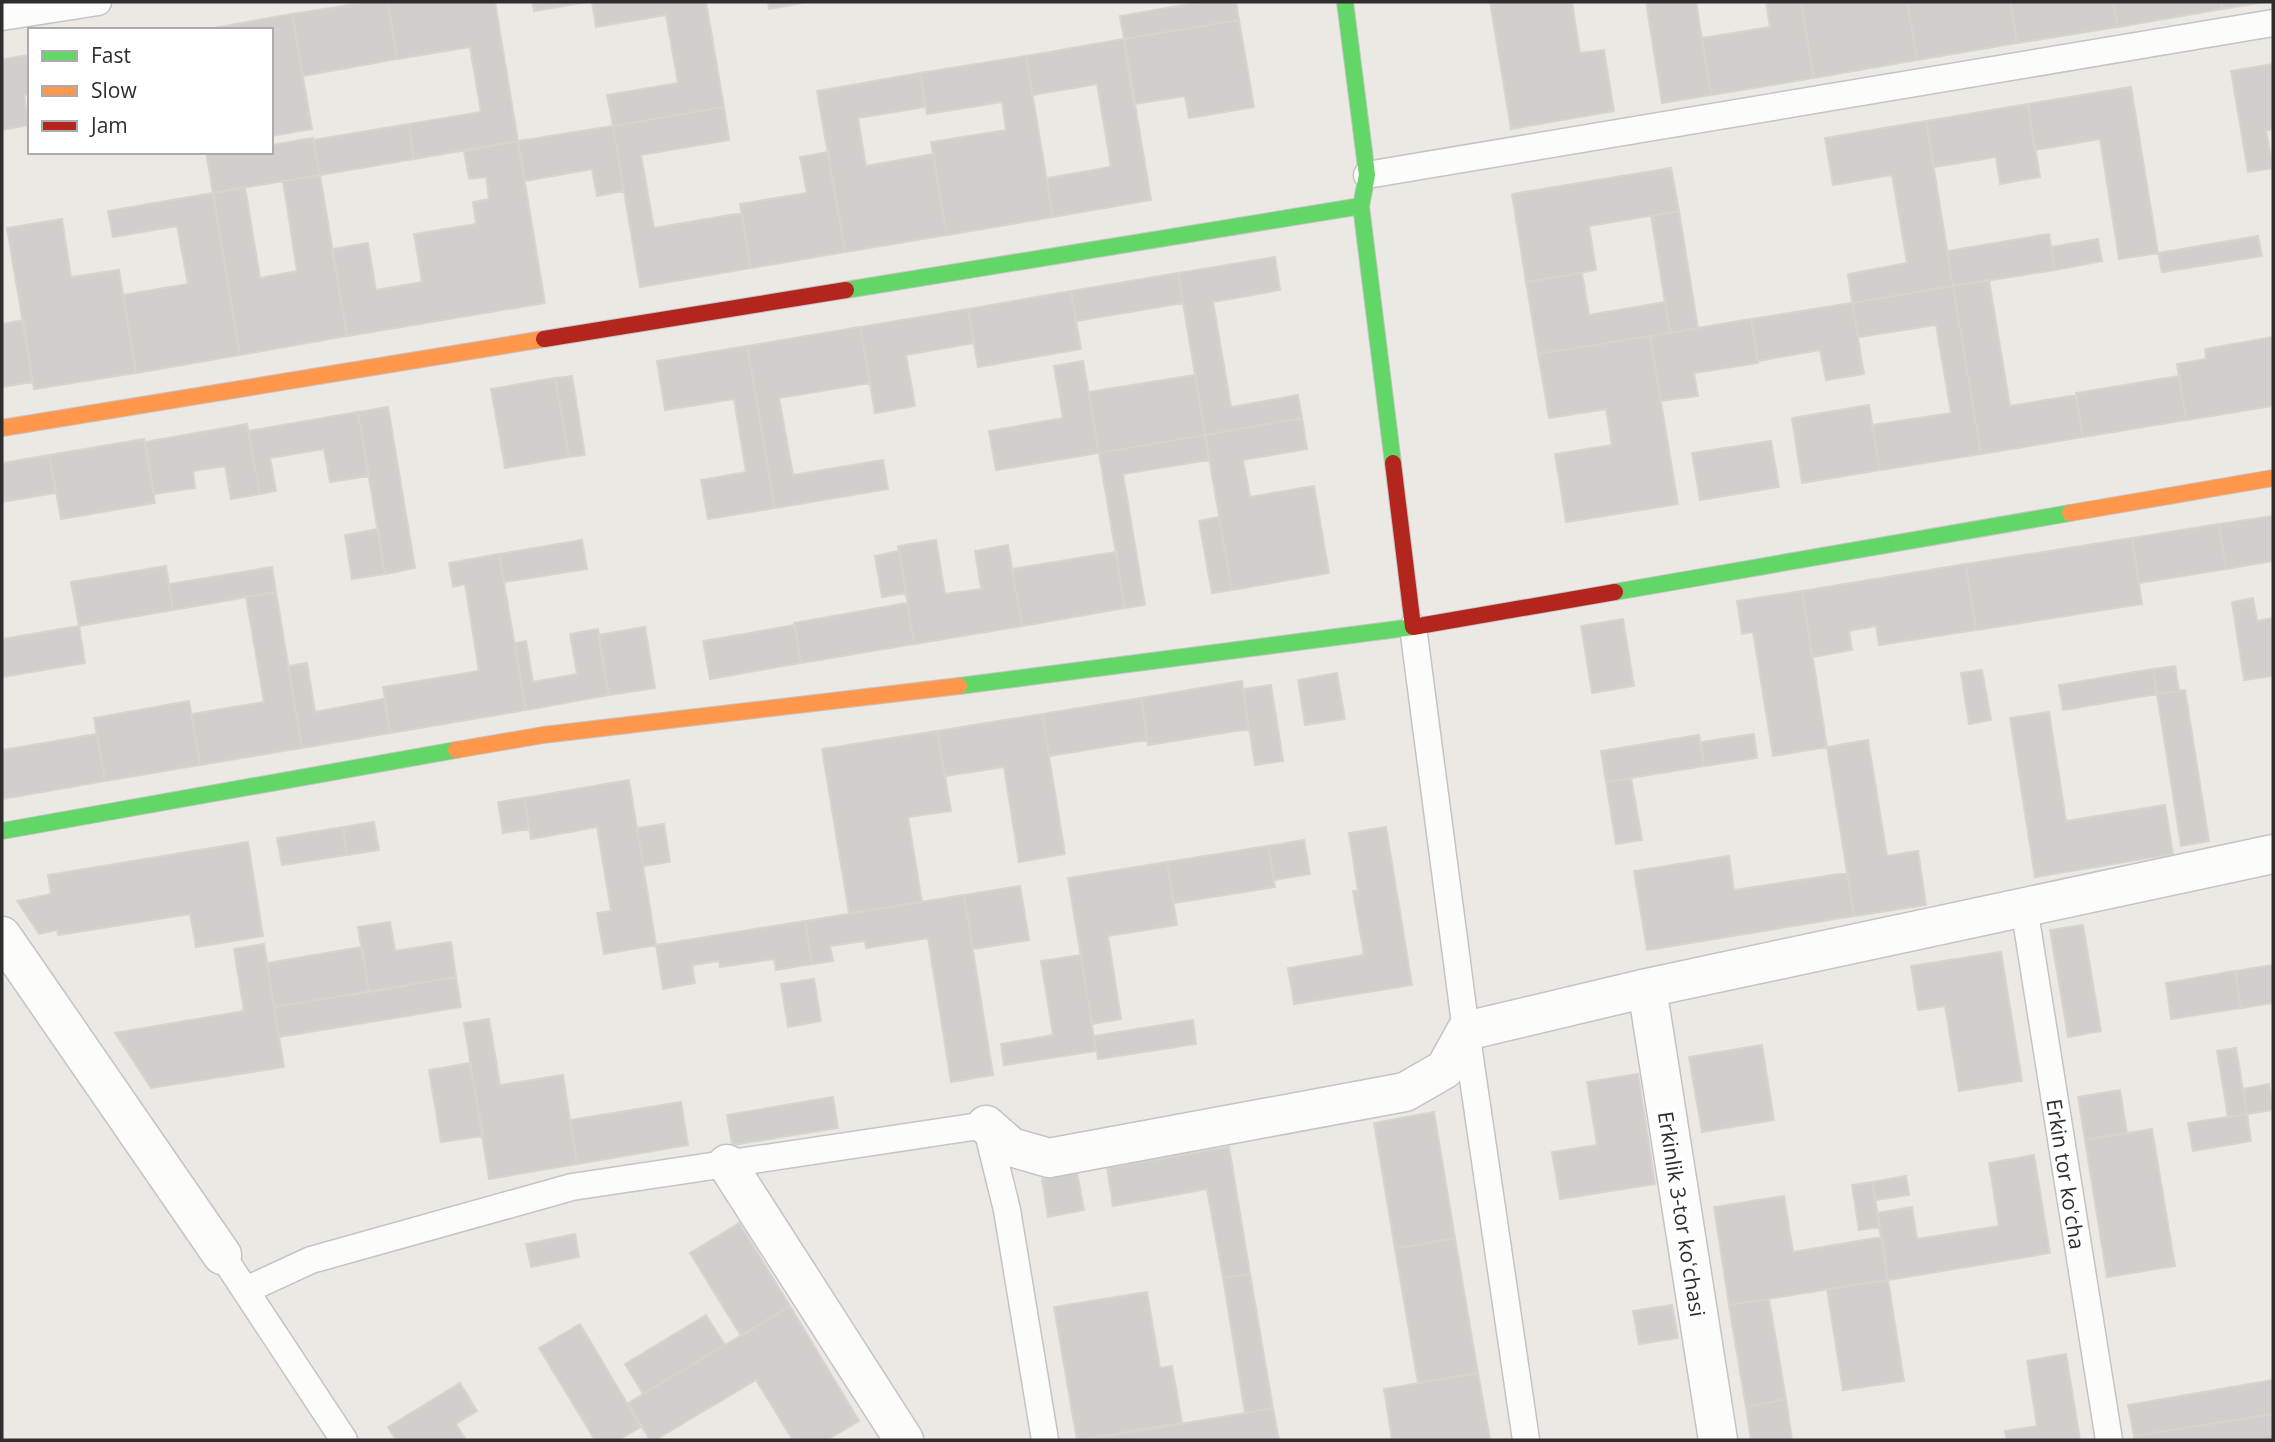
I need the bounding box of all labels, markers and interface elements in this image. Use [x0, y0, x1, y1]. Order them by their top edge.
legend [28, 28, 273, 154]
text: Fast [91, 41, 131, 69]
text: Slow [91, 76, 137, 104]
text: Jam [89, 111, 128, 139]
street label: Erkin tor koʻcha [2040, 1097, 2092, 1251]
street label: Erkinlik 3-tor koʻchasi [1652, 1109, 1712, 1319]

